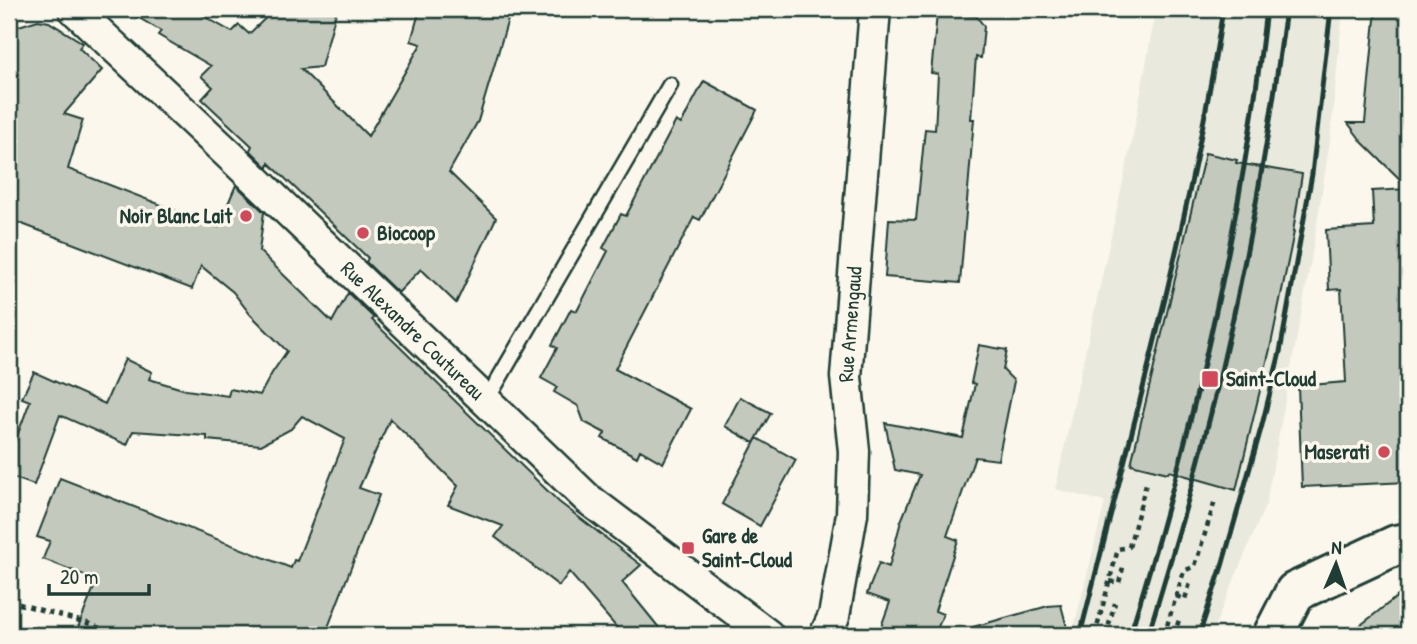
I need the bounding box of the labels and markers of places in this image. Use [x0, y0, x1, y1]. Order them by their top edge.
place label: Noir Blanc Lait [120, 201, 233, 230]
marker: Noir Blanc Lait [238, 208, 254, 224]
place label: Biocoop [377, 218, 436, 248]
marker: Biocoop [355, 225, 371, 241]
place label: Saint-Cloud [1226, 364, 1317, 393]
marker: Saint-Cloud [1200, 369, 1220, 389]
place label: Maserati [1305, 437, 1370, 466]
marker: Maserati [1376, 444, 1392, 460]
place label: Gare de Saint-Cloud [702, 521, 793, 574]
marker: Gare de Saint-Cloud [680, 540, 696, 556]

